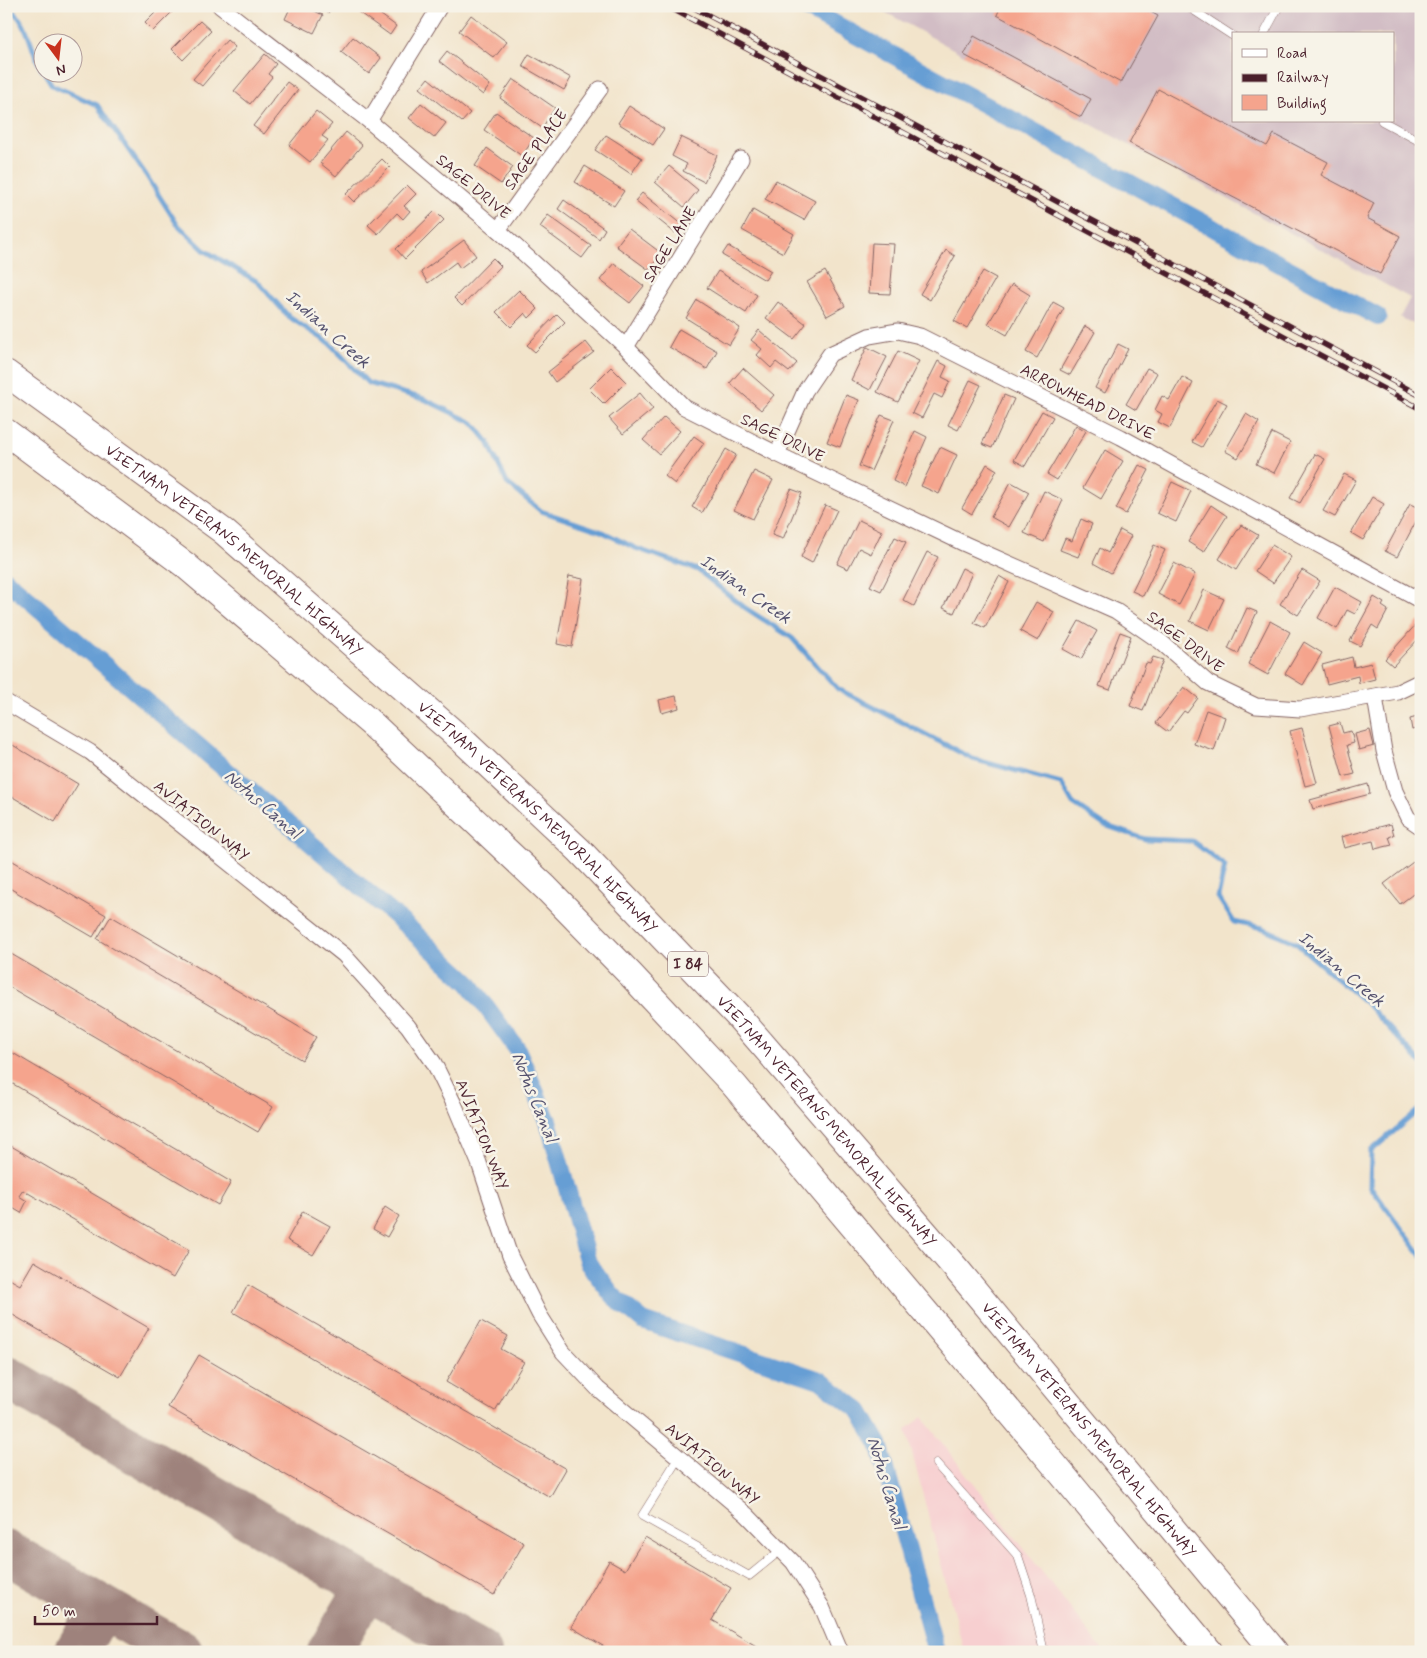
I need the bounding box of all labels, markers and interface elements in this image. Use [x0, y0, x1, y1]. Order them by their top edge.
north arrow [32, 32, 82, 82]
legend [1232, 32, 1394, 122]
text: Road [1277, 44, 1307, 64]
text: N [54, 60, 68, 79]
text: Railway [1277, 68, 1329, 88]
text: Building [1277, 94, 1327, 115]
street label: SAGE PLACE [500, 105, 573, 195]
street label: SAGE DRIVE [431, 150, 515, 224]
street label: SAGE LANE [639, 203, 702, 287]
water label: Indian Creek [280, 285, 375, 374]
street label: ARROWHEAD DRIVE [1016, 359, 1158, 445]
street label: SAGE DRIVE [737, 409, 828, 468]
street label: VIETNAM VETERANS MEMORIAL HIGHWAY [101, 440, 367, 661]
water label: Indian Creek [695, 549, 796, 630]
street label: SAGE DRIVE [1142, 606, 1228, 678]
street label: VIETNAM VETERANS MEMORIAL HIGHWAY [413, 697, 662, 938]
water label: Notus Canal [219, 765, 307, 846]
street label: AVIATION WAY [149, 776, 253, 866]
water label: Indian Creek [1293, 926, 1390, 1013]
road number: I 84 [668, 952, 708, 976]
street label: VIETNAM VETERANS MEMORIAL HIGHWAY [712, 991, 941, 1251]
water label: Notus Canal [505, 1049, 564, 1147]
street label: AVIATION WAY [450, 1076, 513, 1193]
street label: VIETNAM VETERANS MEMORIAL HIGHWAY [976, 1298, 1201, 1562]
street label: AVIATION WAY [660, 1418, 764, 1510]
water label: Notus Canal [861, 1434, 912, 1534]
scale bar [35, 1593, 158, 1625]
text: 50 m [42, 1602, 76, 1622]

